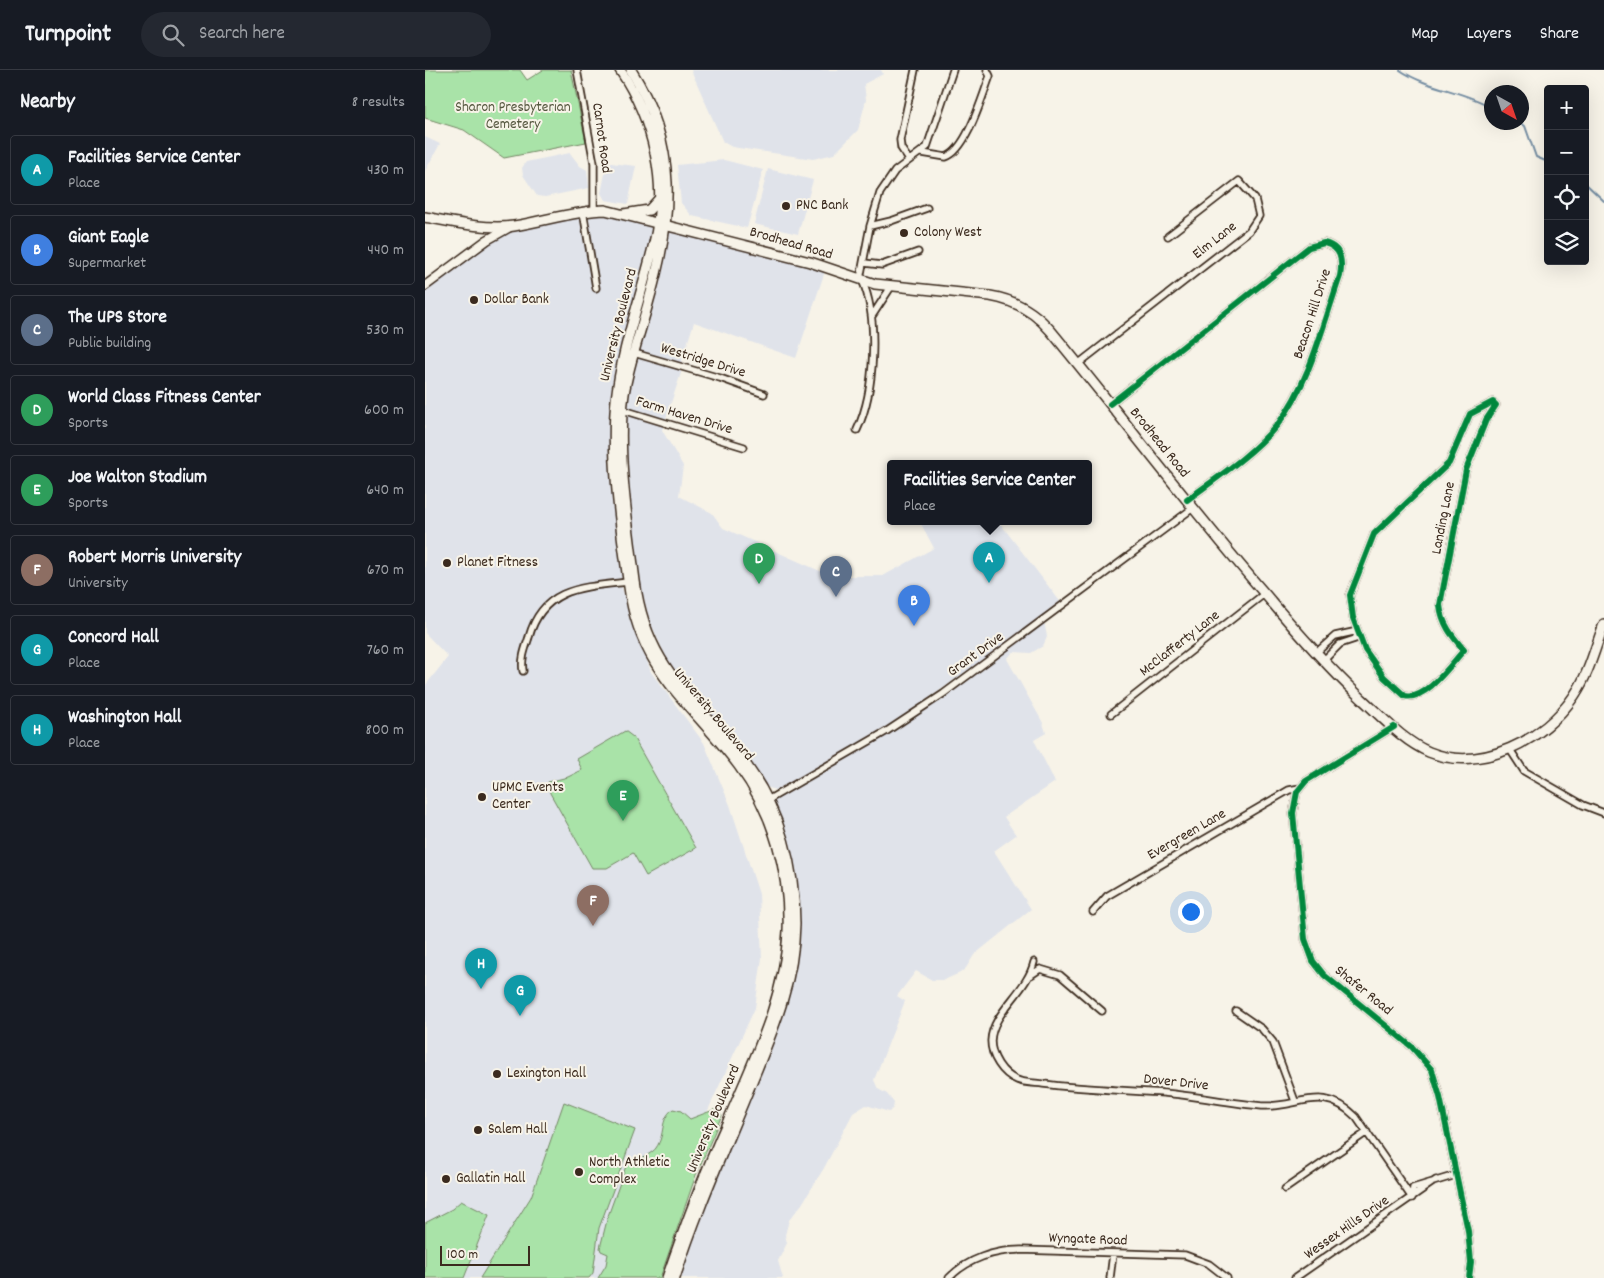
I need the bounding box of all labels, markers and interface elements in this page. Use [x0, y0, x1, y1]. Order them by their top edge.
search box [141, 12, 491, 57]
text: Turnpoint [25, 18, 111, 52]
icon: search [159, 21, 187, 49]
text: Search here [199, 21, 285, 48]
text: Map [1411, 22, 1438, 47]
text: Layers [1466, 22, 1512, 47]
text: Share [1540, 22, 1579, 47]
north arrow [1484, 85, 1529, 130]
map controls [1544, 85, 1589, 265]
button: + [1544, 85, 1589, 130]
text: Nearby [20, 88, 75, 118]
text: 8 results [352, 91, 405, 114]
park label: Sharon Presbyterian Cemetery [455, 97, 571, 136]
street label: Carnot Road [585, 101, 617, 175]
button: − [1544, 130, 1589, 175]
text: Facilities Service Center [68, 145, 240, 172]
text: A [33, 159, 41, 182]
text: 430 m [367, 159, 404, 182]
text: Place [68, 172, 100, 195]
button: locate [1544, 175, 1589, 220]
place label: PNC Bank [796, 195, 848, 217]
marker: PNC Bank [780, 200, 792, 212]
street label: Elm Lane [1188, 216, 1242, 265]
button: layers [1544, 220, 1589, 265]
street label: Brodhead Road [747, 222, 835, 266]
place label: Colony West [914, 222, 982, 244]
text: Giant Eagle [68, 225, 149, 252]
marker: Colony West [898, 227, 910, 239]
text: B [33, 239, 41, 262]
text: 440 m [367, 239, 404, 262]
text: Supermarket [68, 252, 146, 275]
street label: University Boulevard [594, 266, 644, 384]
street label: Beacon Hill Drive [1288, 266, 1338, 362]
place label: Dollar Bank [484, 289, 549, 311]
marker: Dollar Bank [468, 294, 480, 306]
text: The UPS Store [68, 305, 167, 332]
text: C [33, 319, 41, 342]
text: 530 m [366, 319, 404, 342]
text: Public building [68, 332, 151, 355]
street label: Westridge Drive [658, 338, 749, 384]
text: World Class Fitness Center [68, 385, 261, 412]
street label: Farm Haven Drive [633, 391, 735, 441]
text: D [33, 399, 41, 422]
text: 600 m [364, 399, 404, 422]
street label: Brodhead Road [1124, 403, 1194, 483]
text: Sports [68, 412, 108, 435]
popup [887, 460, 1092, 525]
text: Joe Walton Stadium [68, 465, 207, 492]
text: Facilities Service Center [903, 468, 1076, 495]
text: E [33, 479, 41, 502]
text: 640 m [366, 479, 404, 502]
street label: Landing Lane [1426, 479, 1462, 556]
text: Sports [68, 492, 108, 515]
text: Place [903, 495, 935, 518]
pin: A [973, 542, 1005, 583]
pin: D [743, 543, 775, 584]
text: Robert Morris University [68, 545, 241, 572]
place label: Planet Fitness [457, 552, 538, 574]
pin: C [820, 556, 852, 597]
marker: Planet Fitness [441, 557, 453, 569]
text: F [33, 559, 41, 582]
text: 670 m [367, 559, 404, 582]
text: University [68, 572, 128, 595]
pin: B [898, 585, 930, 626]
street label: McClafferty Lane [1135, 605, 1225, 682]
text: Concord Hall [68, 625, 159, 652]
street label: Grant Drive [943, 627, 1009, 683]
text: G [33, 639, 41, 662]
text: 760 m [367, 639, 404, 662]
text: Place [68, 652, 100, 675]
street label: University Boulevard [667, 664, 759, 766]
text: Washington Hall [68, 705, 181, 732]
text: H [33, 719, 41, 742]
text: 800 m [365, 719, 404, 742]
text: Place [68, 732, 100, 755]
place label: UPMC Events Center [492, 777, 564, 816]
pin: E [607, 780, 639, 821]
marker: UPMC Events Center [476, 791, 488, 803]
street label: Evergreen Lane [1144, 803, 1231, 866]
pin: F [577, 885, 609, 926]
your location [1178, 899, 1204, 925]
pin: H [465, 948, 497, 989]
street label: Shafer Road [1329, 961, 1397, 1021]
pin: G [504, 975, 536, 1016]
street label: University Boulevard [681, 1061, 747, 1177]
place label: Lexington Hall [507, 1063, 586, 1085]
marker: Lexington Hall [491, 1068, 503, 1080]
street label: Dover Drive [1142, 1069, 1210, 1097]
place label: Salem Hall [488, 1119, 548, 1141]
marker: Salem Hall [472, 1124, 484, 1136]
place label: North Athletic Complex [589, 1152, 670, 1191]
marker: North Athletic Complex [573, 1166, 585, 1178]
place label: Gallatin Hall [456, 1168, 526, 1190]
marker: Gallatin Hall [440, 1173, 452, 1185]
street label: Wessex Hills Drive [1300, 1190, 1394, 1266]
street label: Wyngate Road [1048, 1228, 1128, 1252]
scale bar [440, 1243, 530, 1266]
text: 100 m [447, 1245, 478, 1265]

